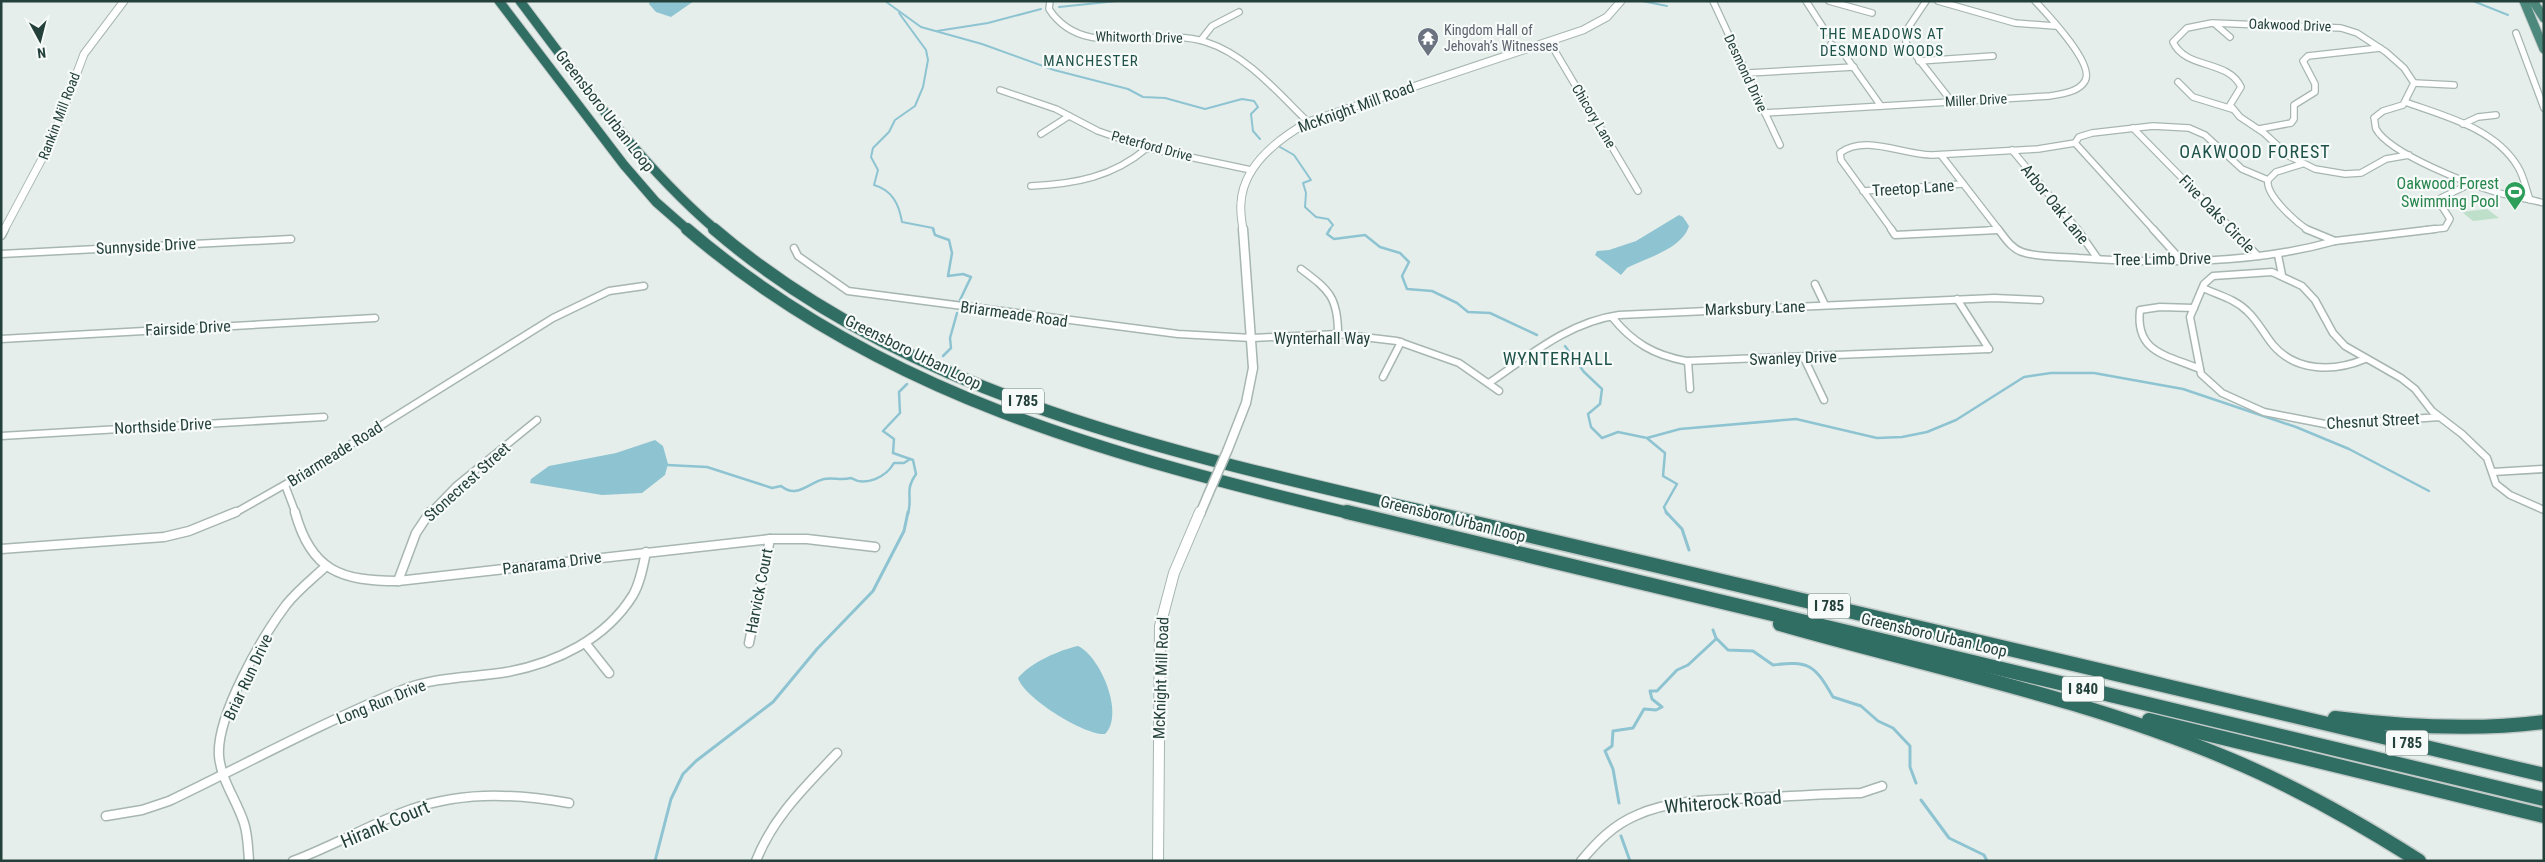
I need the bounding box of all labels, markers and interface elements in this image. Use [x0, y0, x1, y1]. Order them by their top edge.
north arrow [15, 15, 65, 65]
street label: Oakwood Drive [2248, 16, 2332, 34]
place label: Kingdom Hall of Jehovah’s Witnesses [1444, 22, 1558, 54]
district label: THE MEADOWS AT DESMOND WOODS [1819, 25, 1945, 60]
temple icon: Kingdom Hall of Jehovah’s Witnesses [1416, 26, 1440, 57]
street label: Whitworth Drive [1095, 28, 1183, 46]
street label: Desmond Drive [1721, 32, 1771, 115]
text: N [36, 44, 47, 61]
street label: Greensboro Urban Loop [552, 46, 658, 176]
district label: MANCHESTER [1043, 52, 1139, 70]
street label: Rankin Mill Road [35, 70, 83, 162]
street label: McKnight Mill Road [1295, 77, 1417, 137]
street label: Chicory Lane [1569, 81, 1620, 151]
street label: Miller Drive [1945, 90, 2008, 110]
street label: Peterford Drive [1110, 128, 1195, 165]
district label: OAKWOOD FOREST [2179, 141, 2331, 162]
street label: Arbor Oak Lane [2017, 160, 2093, 248]
street label: Five Oaks Circle [2175, 171, 2259, 257]
place label: Oakwood Forest Swimming Pool [2397, 174, 2499, 211]
street label: Treetop Lane [1871, 176, 1955, 200]
sports icon: Oakwood Forest Swimming Pool [2503, 180, 2527, 211]
street label: Sunnyside Drive [95, 234, 197, 258]
street label: Tree Limb Drive [2113, 249, 2211, 269]
street label: Briarmeade Road [959, 297, 1069, 331]
street label: Marksbury Lane [1704, 297, 1806, 319]
street label: Greensboro Urban Loop [842, 311, 984, 393]
street label: Fairside Drive [145, 316, 231, 340]
street label: Wynterhall Way [1274, 329, 1370, 348]
street label: Swanley Drive [1749, 347, 1837, 369]
district label: WYNTERHALL [1503, 348, 1613, 369]
road number: I 785 [1002, 388, 1044, 414]
street label: Chesnut Street [2326, 409, 2420, 433]
street label: Northside Drive [114, 414, 212, 438]
street label: Briarmeade Road [284, 417, 386, 491]
street label: Stonecrest Street [420, 438, 514, 526]
street label: Greensboro Urban Loop [1378, 492, 1528, 546]
street label: Harvick Court [741, 547, 777, 635]
street label: Panarama Drive [502, 548, 602, 578]
road number: I 785 [1808, 594, 1850, 618]
street label: Greensboro Urban Loop [1859, 609, 2009, 661]
street label: McKnight Mill Road [1149, 617, 1173, 739]
street label: Briar Run Drive [220, 631, 276, 723]
street label: Long Run Drive [334, 675, 428, 729]
road number: I 840 [2062, 676, 2104, 702]
road number: I 785 [2386, 730, 2428, 756]
street label: Whiterock Road [1663, 785, 1783, 819]
street label: Hirank Court [337, 795, 433, 853]

